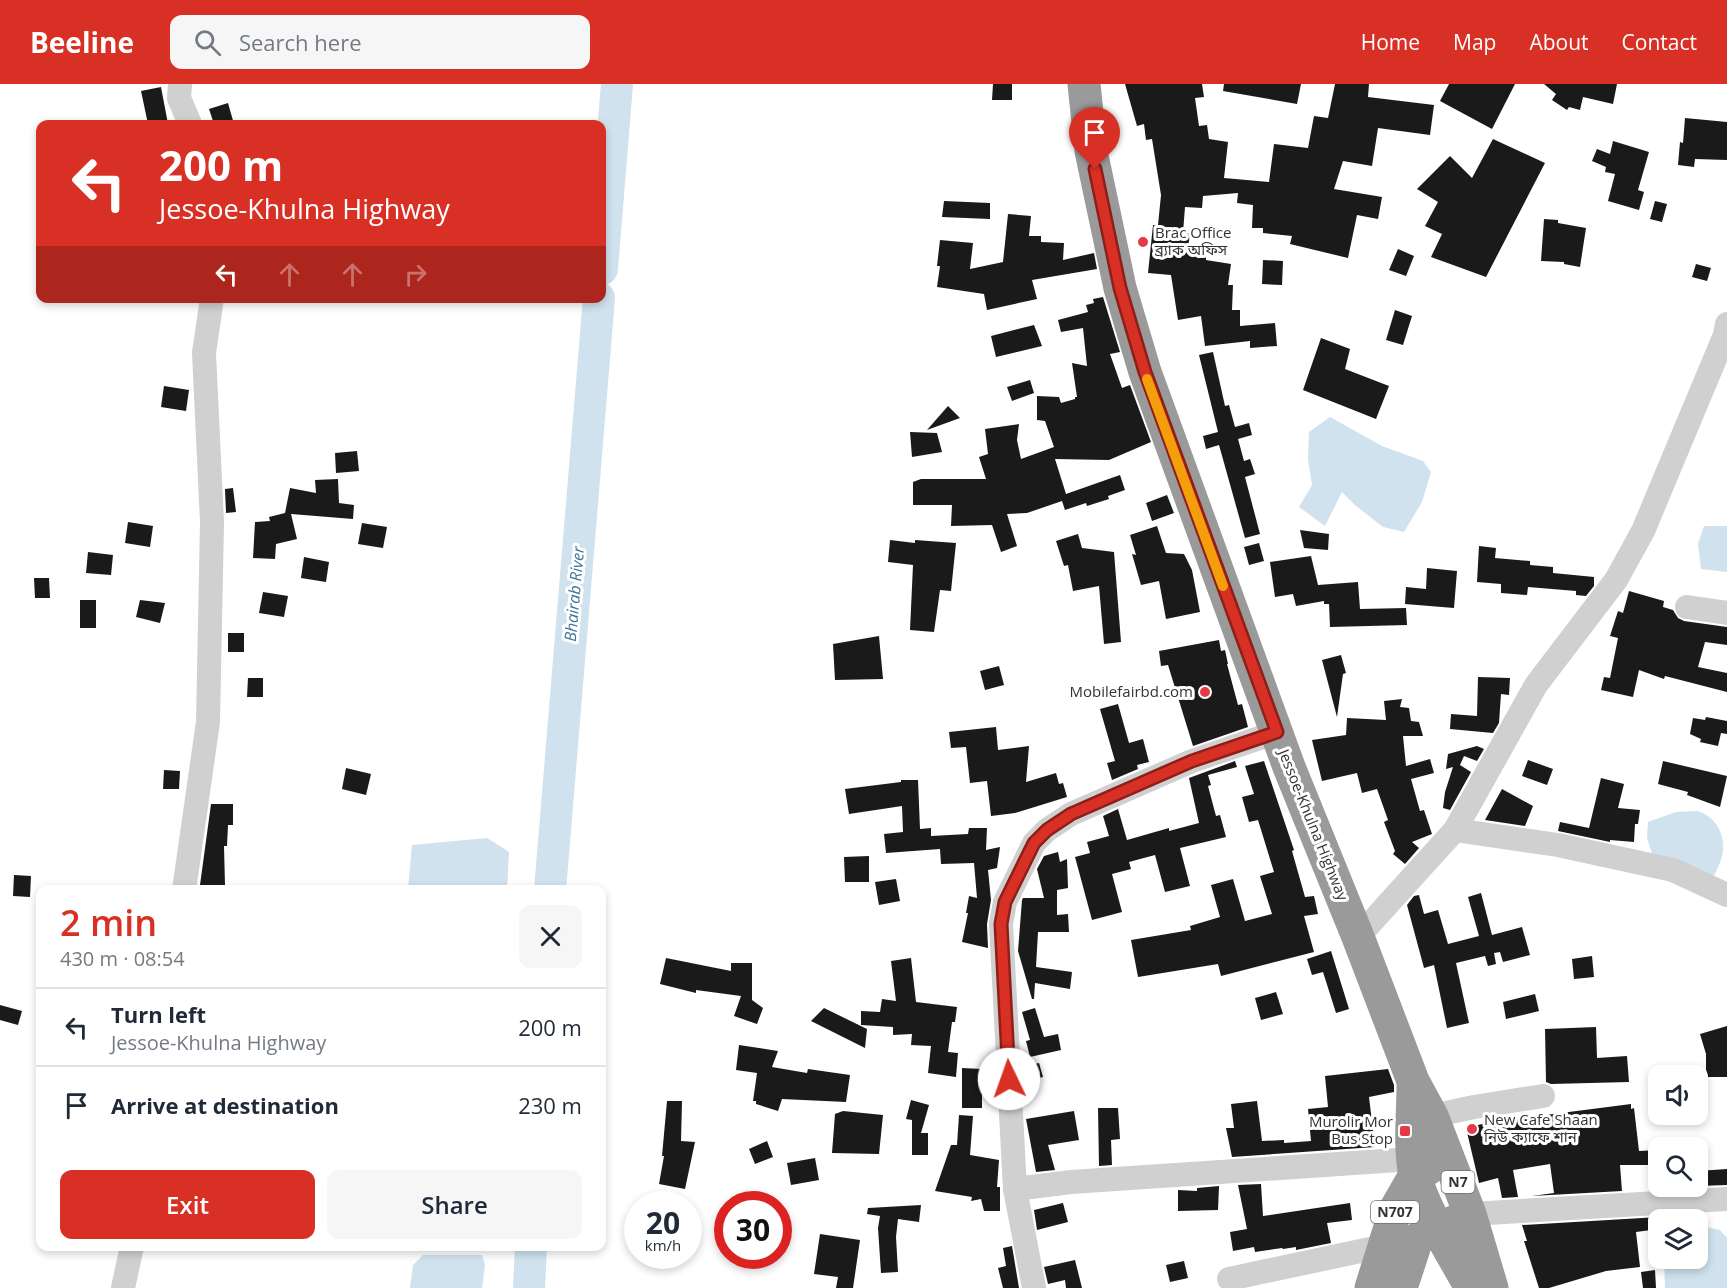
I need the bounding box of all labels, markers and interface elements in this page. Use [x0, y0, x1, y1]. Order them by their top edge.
search box [170, 15, 590, 69]
text: Beeline [30, 23, 134, 61]
icon: search [191, 26, 224, 59]
text: Search here [239, 27, 362, 57]
text: Home [1361, 28, 1420, 56]
text: Map [1453, 28, 1496, 56]
text: About [1529, 28, 1589, 56]
text: Contact [1622, 28, 1697, 56]
pin [1069, 107, 1120, 169]
icon: arrive [1078, 116, 1111, 149]
text: 200 m [159, 136, 283, 193]
icon: left [60, 144, 138, 222]
text: Jessoe-Khulna Highway [159, 190, 450, 227]
place label: Brac Office ব্র্যাক অফিস [1154, 222, 1231, 259]
marker: Brac Office ব্র্যাক অফিস [1136, 235, 1150, 249]
icon: left [210, 258, 243, 291]
icon: ahead [273, 258, 306, 291]
icon: ahead [336, 258, 369, 291]
icon: right [399, 258, 432, 291]
water label: Bhairab River [559, 545, 589, 643]
place label: Mobilefairbd.com [1070, 681, 1193, 701]
marker: Mobilefairbd.com [1198, 685, 1212, 699]
street label: Jessoe-Khulna Highway [1274, 744, 1354, 904]
text: 2 min [60, 898, 157, 947]
button: close [519, 905, 582, 968]
text: 430 m · 08:54 [60, 945, 185, 972]
text: Turn left [111, 999, 206, 1029]
icon: left [60, 1011, 93, 1044]
text: 200 m [518, 1012, 582, 1042]
text: Jessoe-Khulna Highway [111, 1029, 326, 1056]
position arrow [977, 1047, 1041, 1111]
map controls [1648, 1065, 1708, 1269]
button: sound [1648, 1065, 1708, 1125]
icon: arrive [60, 1089, 93, 1122]
text: Arrive at destination [111, 1090, 339, 1120]
text: 230 m [518, 1090, 582, 1120]
place label: New Cafe Shaan নিউ ক্যাফে শান [1483, 1109, 1598, 1146]
place label: Murolir Mor Bus Stop [1309, 1111, 1393, 1148]
marker: New Cafe Shaan নিউ ক্যাফে শান [1465, 1122, 1479, 1136]
marker: Murolir Mor Bus Stop [1398, 1124, 1412, 1138]
button: search [1648, 1137, 1708, 1197]
button: Exit [60, 1170, 315, 1239]
button: Share [327, 1170, 582, 1239]
road number: N7 [1442, 1171, 1474, 1193]
speed limit sign: 30 [714, 1191, 792, 1269]
road number: N707 [1371, 1201, 1419, 1223]
text: 20 [646, 1202, 680, 1243]
button: layers [1648, 1209, 1708, 1269]
text: km/h [645, 1235, 681, 1255]

